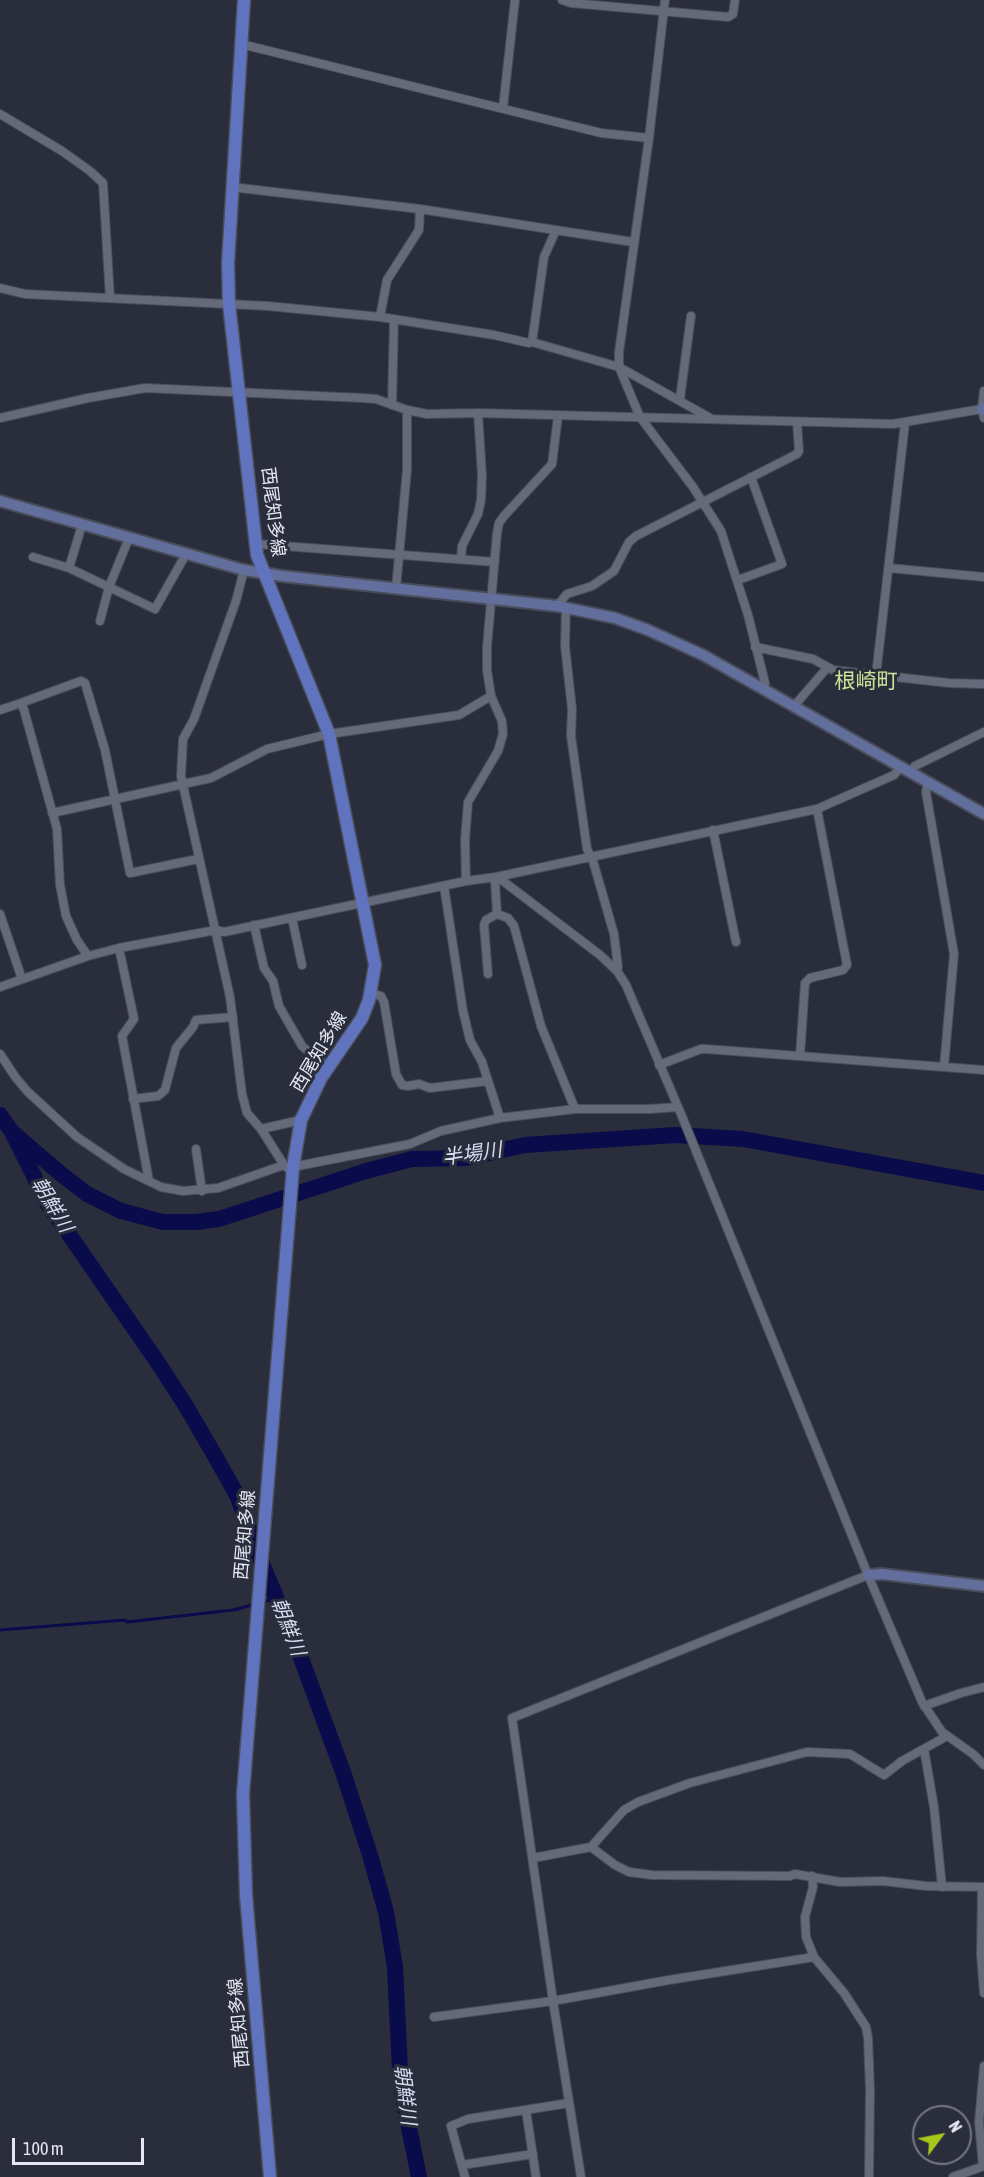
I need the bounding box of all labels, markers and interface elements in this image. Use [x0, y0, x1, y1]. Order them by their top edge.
street label: 西尾知多線 [257, 466, 289, 558]
district label: 根崎町 [835, 668, 897, 694]
street label: 西尾知多線 [287, 1008, 351, 1096]
water label: 半場川 [441, 1138, 503, 1170]
water label: 朝鮮川 [26, 1173, 78, 1237]
street label: 西尾知多線 [230, 1489, 260, 1581]
water label: 朝鮮川 [266, 1595, 310, 1659]
street label: 西尾知多線 [224, 1977, 254, 2069]
water label: 朝鮮川 [389, 2064, 421, 2126]
north arrow [912, 2105, 972, 2165]
text: N [945, 2118, 966, 2135]
scale bar [15, 2126, 147, 2164]
text: 100 m [23, 2138, 64, 2159]

